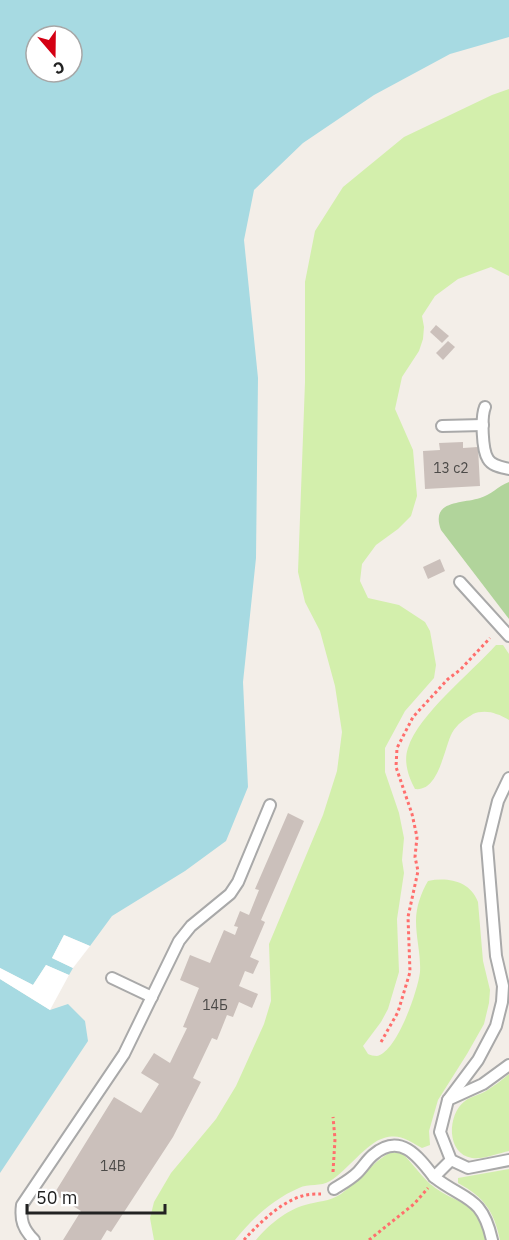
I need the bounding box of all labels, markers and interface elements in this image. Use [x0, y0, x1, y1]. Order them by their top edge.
north arrow [24, 24, 84, 84]
text: С [51, 57, 67, 79]
house number: 13 с2 [433, 459, 469, 477]
house number: 14Б [202, 996, 228, 1014]
house number: 14В [100, 1157, 126, 1175]
scale bar [27, 1177, 165, 1215]
text: 50 m [36, 1186, 78, 1209]

